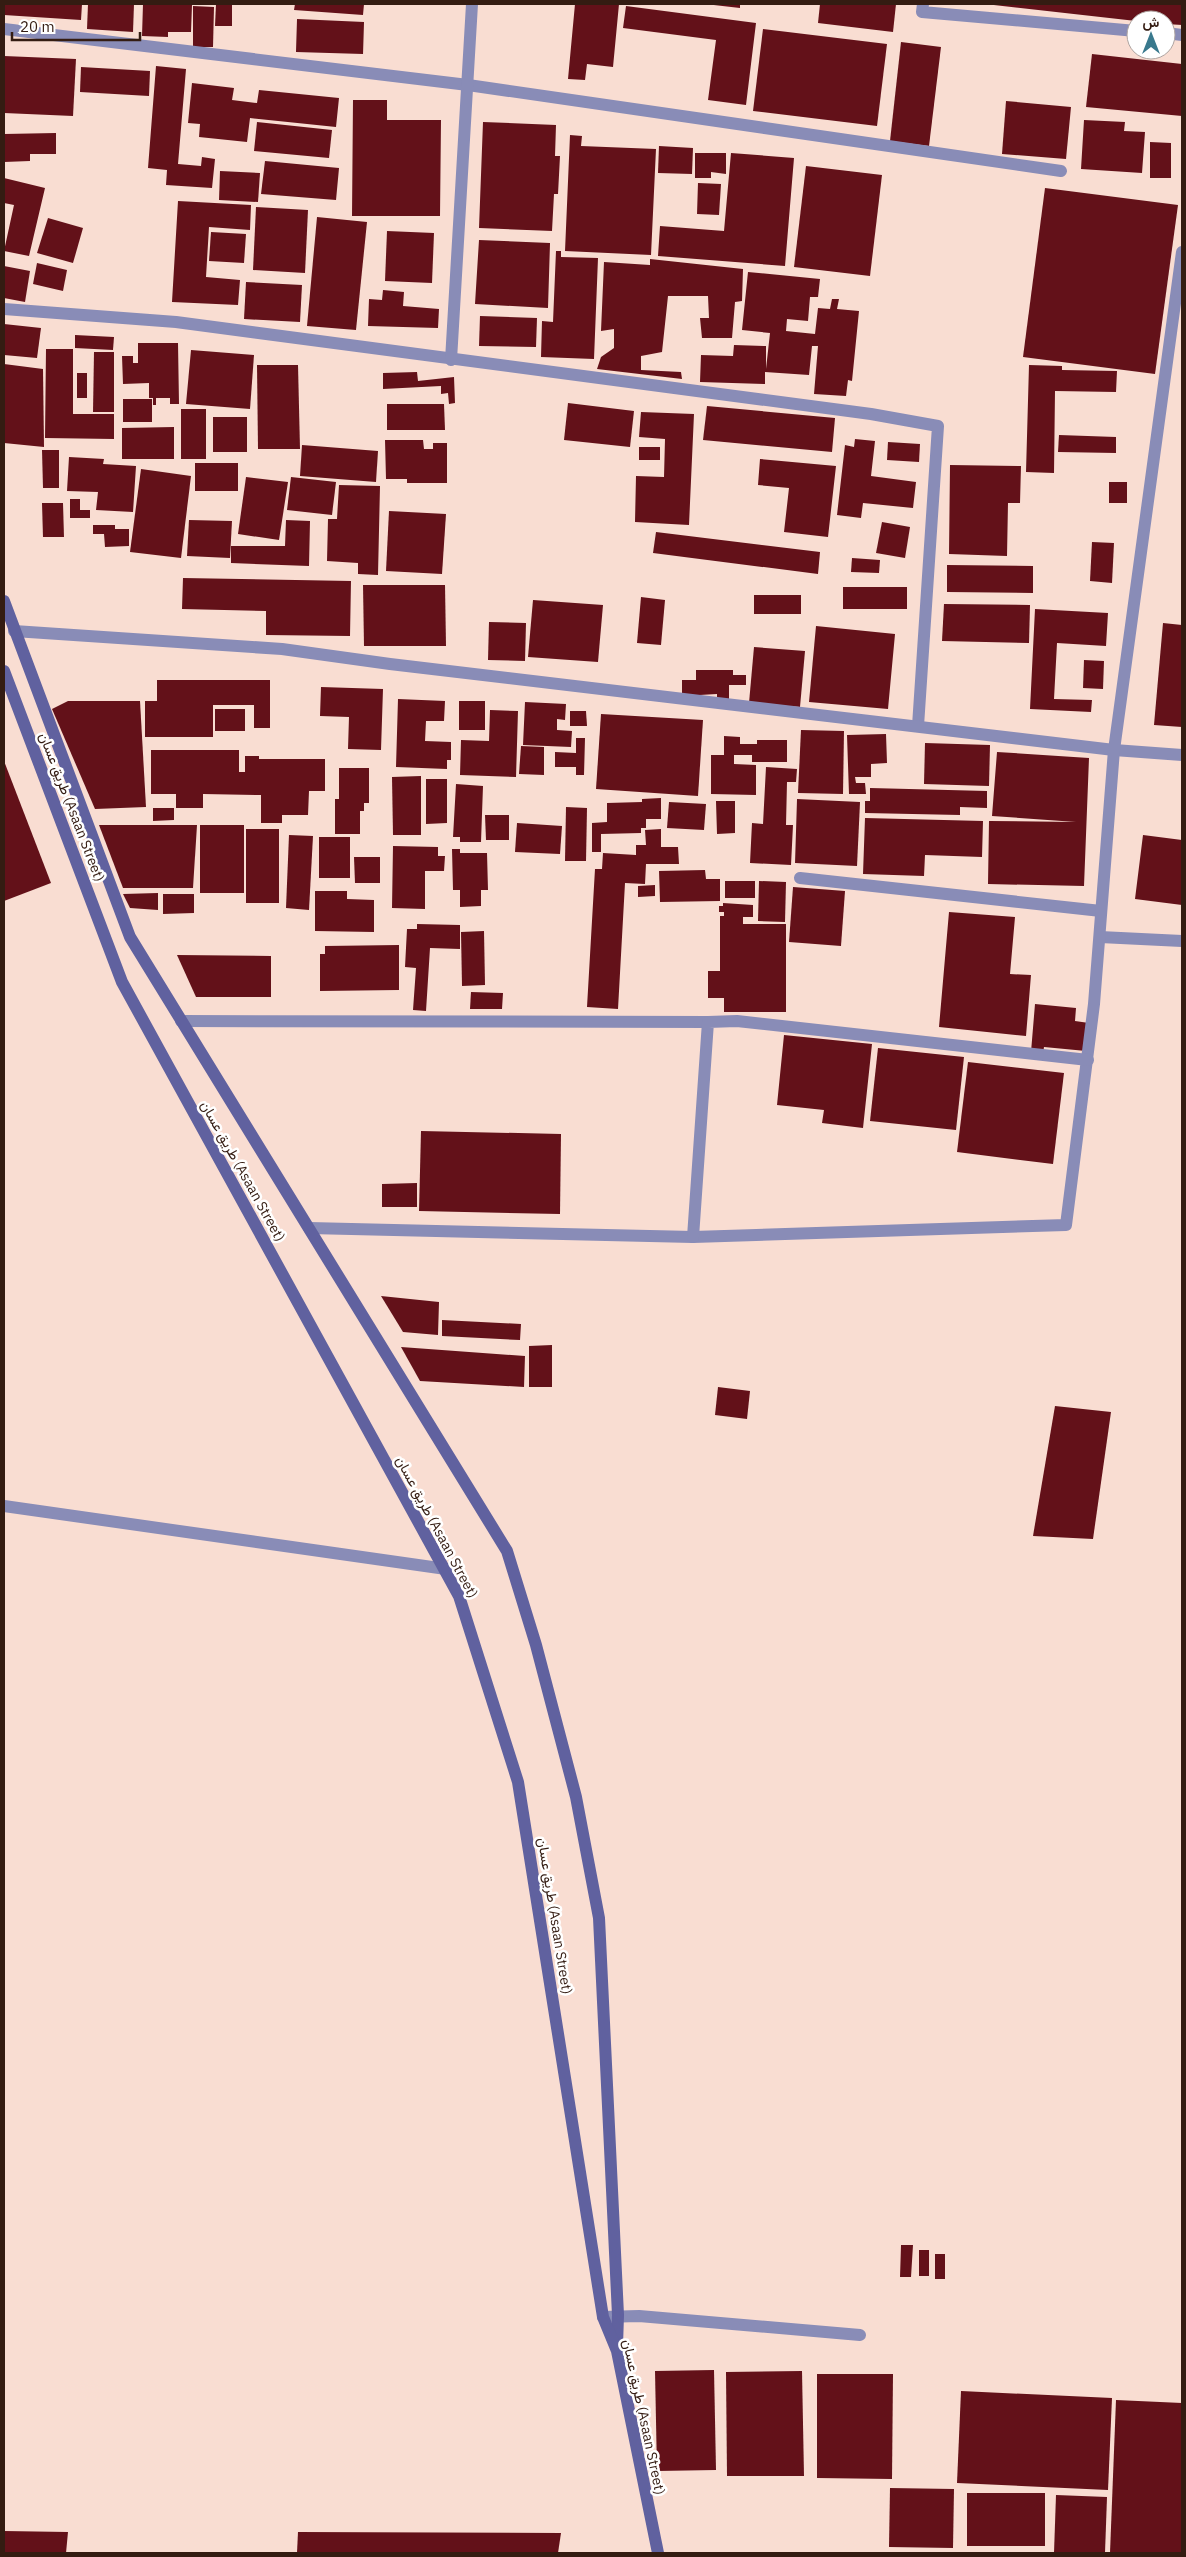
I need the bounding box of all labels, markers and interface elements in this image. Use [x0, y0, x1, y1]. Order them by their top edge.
scale bar [12, 10, 140, 42]
north arrow [1126, 10, 1176, 60]
text: ش [1143, 13, 1160, 31]
text: 20 m [20, 17, 55, 36]
street label: طريق عسان (Asaan Street) [35, 730, 109, 884]
street label: طريق عسان (Asaan Street) [197, 1097, 289, 1245]
street label: طريق عسان (Asaan Street) [392, 1453, 482, 1601]
street label: طريق عسان (Asaan Street) [534, 1836, 576, 1996]
street label: طريق عسان (Asaan Street) [619, 2338, 669, 2496]

